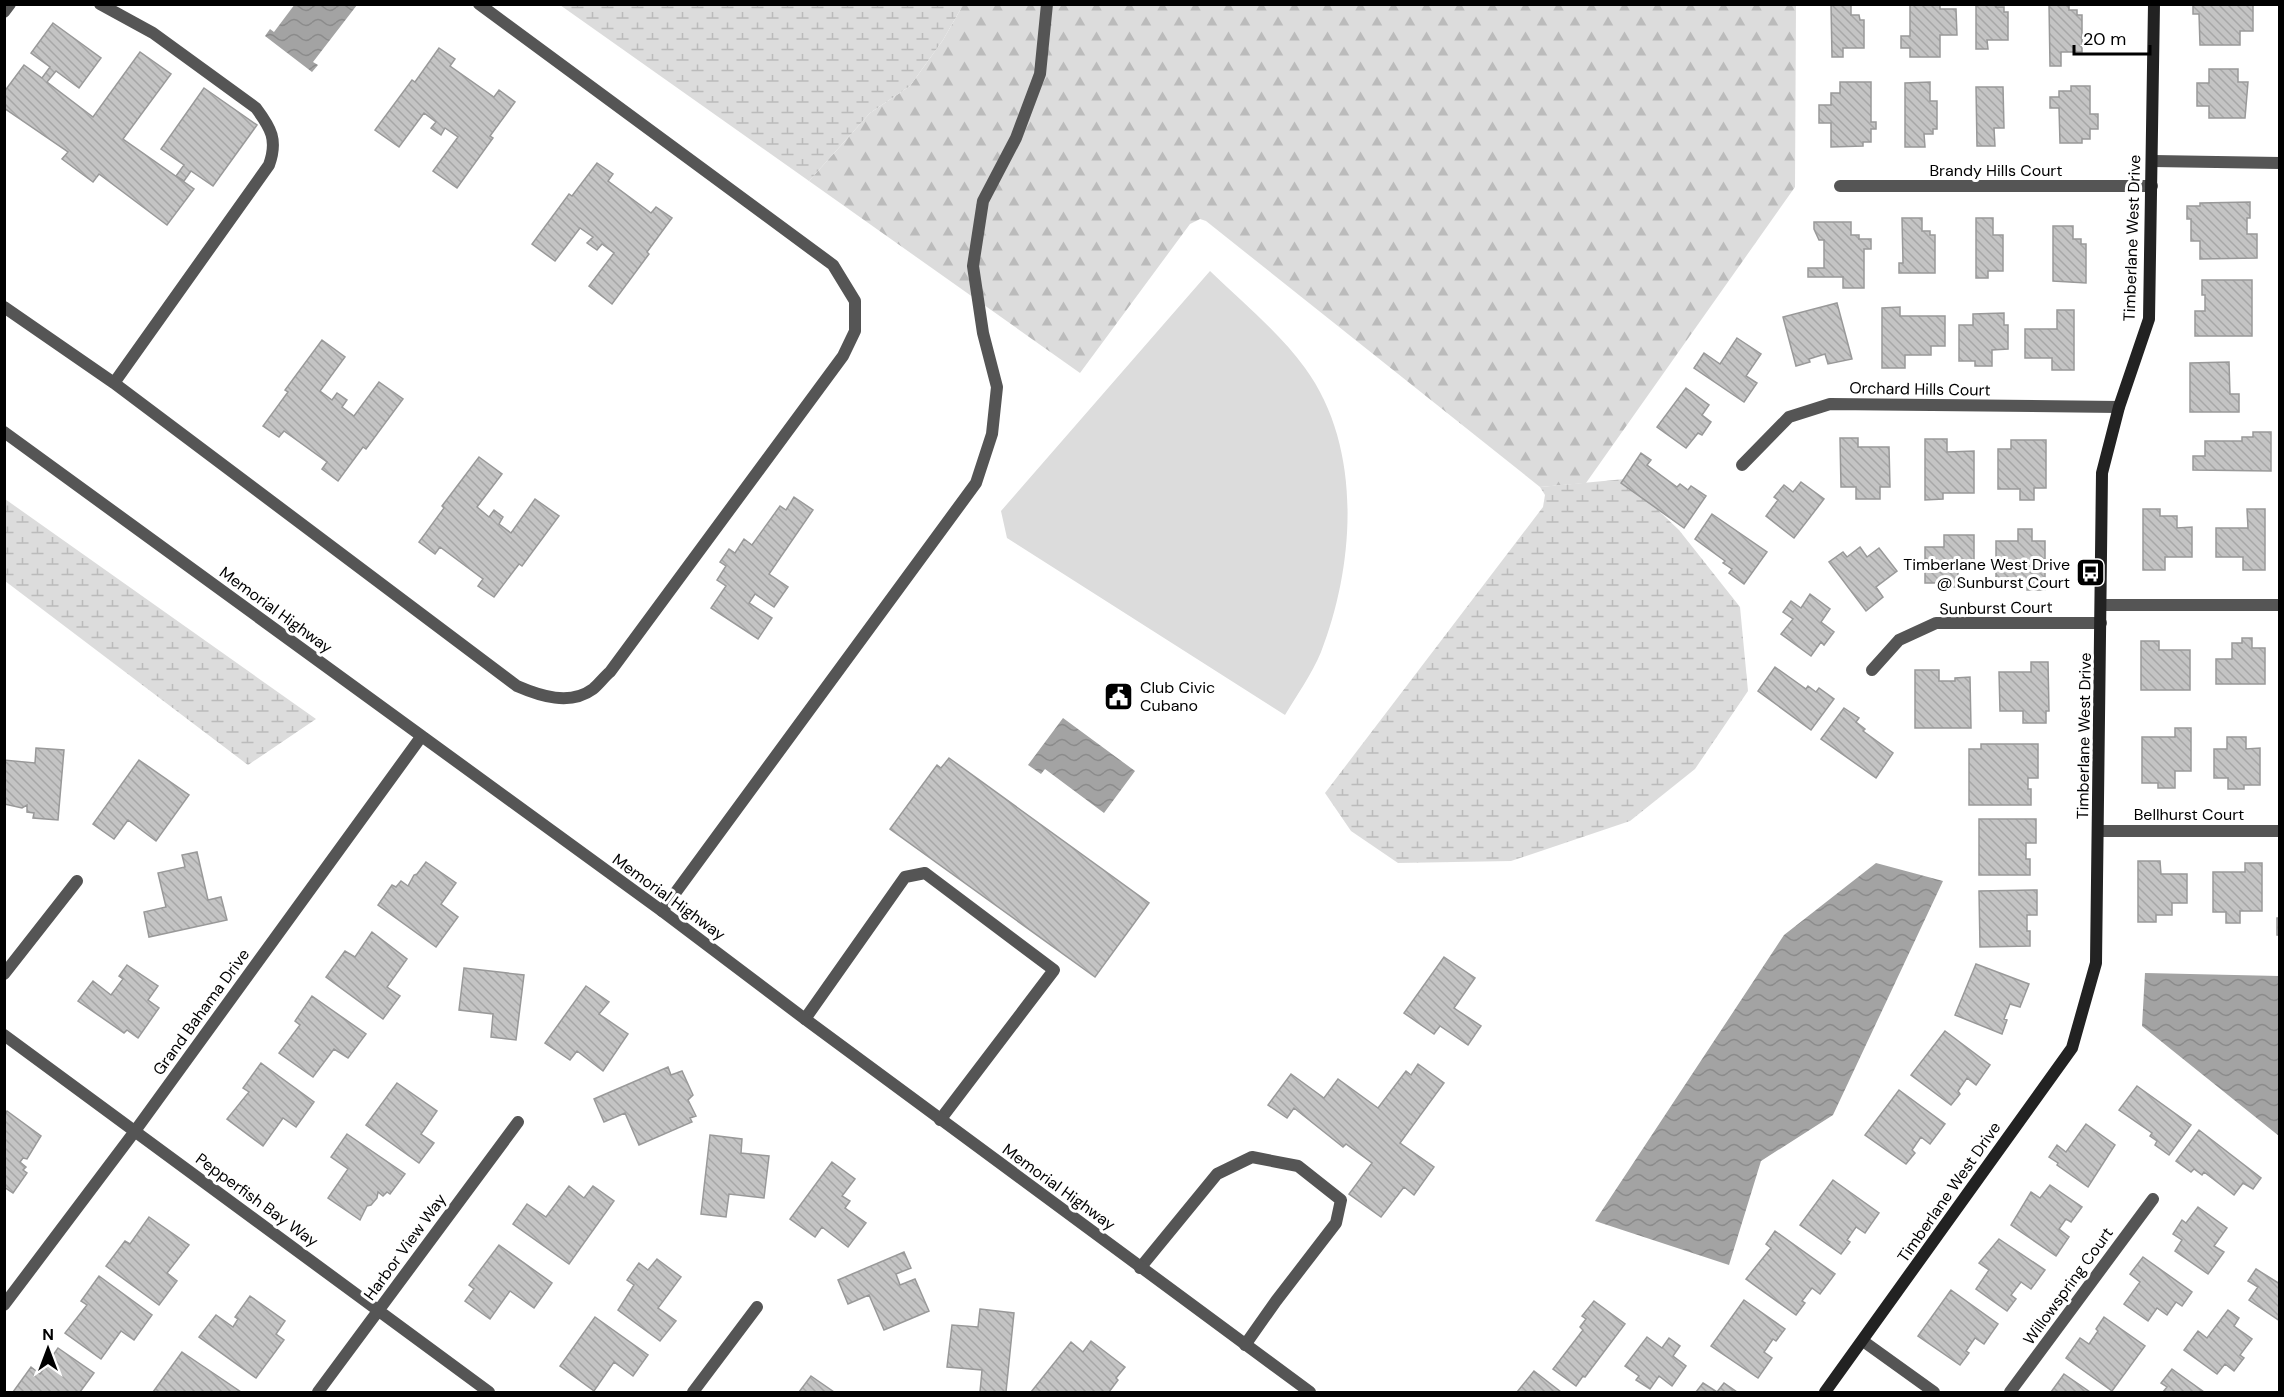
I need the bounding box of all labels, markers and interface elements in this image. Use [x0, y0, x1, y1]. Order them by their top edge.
scale bar [2074, 18, 2150, 56]
text: 20 m [2083, 27, 2126, 51]
street label: Timberlane West Drive [2119, 154, 2145, 322]
street label: Brandy Hills Court [1929, 160, 2063, 181]
street label: Orchard Hills Court [1849, 377, 1991, 401]
place label: Timberlane West Drive @ Sunburst Court [1903, 554, 2070, 593]
bus stop icon: Timberlane West Drive @ Sunburst Court [2075, 557, 2107, 589]
street label: Memorial Highway [215, 562, 337, 658]
street label: Sunburst Court [1939, 597, 2053, 619]
street label: Timberlane West Drive [2072, 652, 2096, 820]
place label: Club Civic Cubano [1140, 677, 1215, 716]
public building icon: Club Civic Cubano [1103, 680, 1135, 712]
street label: Bellhurst Court [2134, 804, 2244, 825]
street label: Memorial Highway [608, 849, 730, 945]
street label: Grand Bahama Drive [148, 945, 254, 1079]
street label: Timberlane West Drive [1893, 1118, 2005, 1266]
street label: Memorial Highway [998, 1139, 1120, 1235]
street label: Pepperfish Bay Way [191, 1148, 323, 1252]
street label: Harbor View Way [359, 1189, 451, 1305]
street label: Willowspring Court [2018, 1223, 2118, 1349]
north arrow [18, 1319, 78, 1379]
text: N [42, 1324, 54, 1345]

